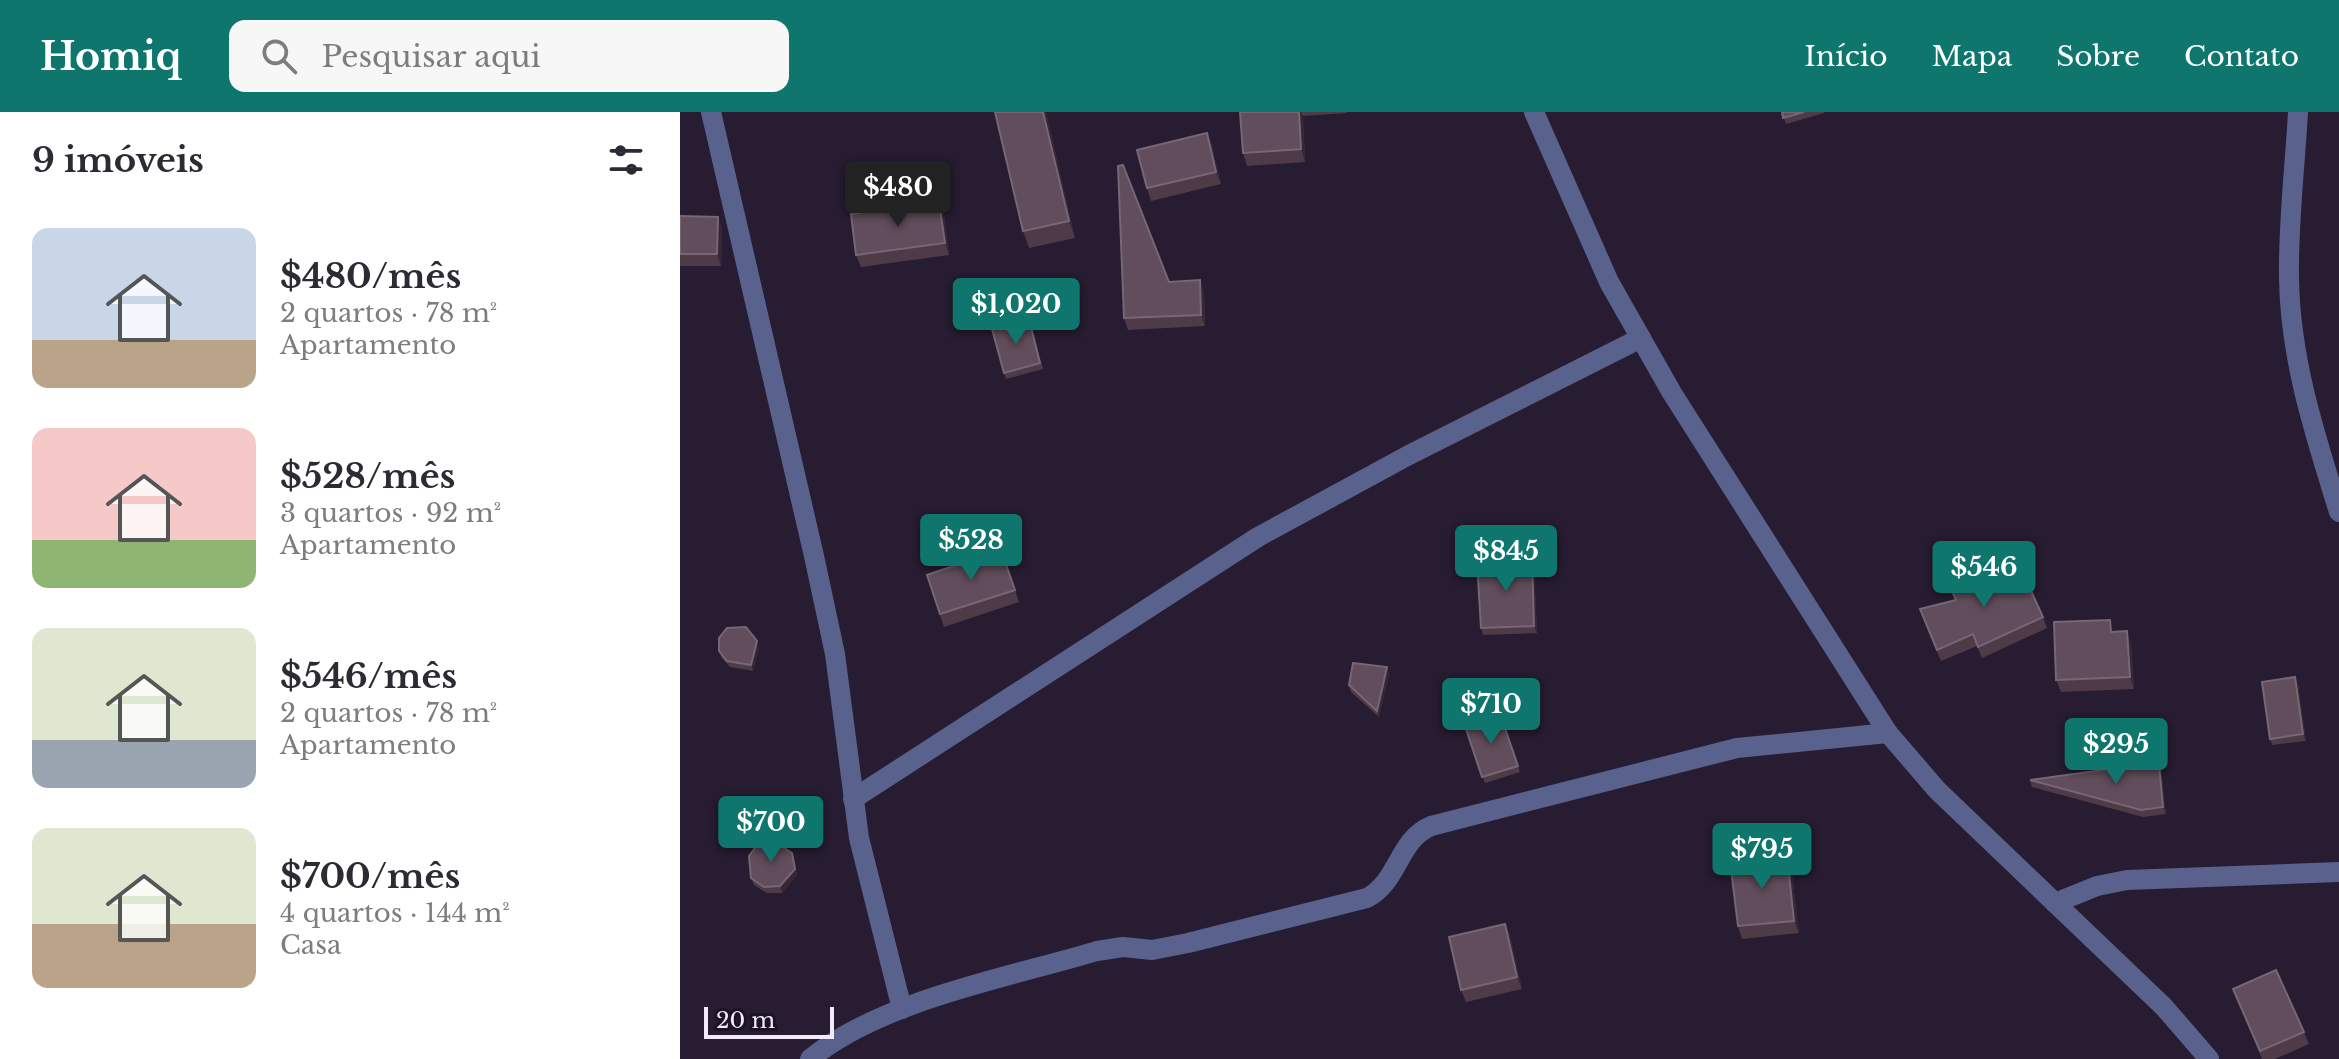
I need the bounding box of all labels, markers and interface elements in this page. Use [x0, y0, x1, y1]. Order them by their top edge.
search box [229, 20, 789, 92]
text: Homiq [40, 33, 181, 80]
icon: search [257, 34, 301, 78]
text: Pesquisar aqui [321, 38, 541, 75]
text: Início [1804, 39, 1888, 74]
text: Mapa [1932, 39, 2012, 74]
text: Sobre [2056, 39, 2140, 74]
text: Contato [2184, 39, 2299, 74]
icon: filters [604, 138, 648, 182]
text: 9 imóveis [32, 139, 204, 181]
pin: $480 [851, 161, 945, 229]
text: $480 [863, 171, 933, 203]
text: $480/mês [280, 255, 461, 297]
icon: home [96, 260, 192, 356]
pin: $1,020 [951, 278, 1081, 346]
text: $1,020 [971, 288, 1061, 320]
text: 2 quartos · 78 m² [280, 297, 497, 329]
text: Apartamento [280, 329, 456, 361]
text: $528/mês [280, 455, 455, 497]
icon: home [96, 460, 192, 556]
text: 3 quartos · 92 m² [280, 497, 501, 529]
pin: $528 [924, 514, 1018, 582]
text: $528 [938, 524, 1004, 556]
pin: $845 [1459, 525, 1553, 593]
text: Apartamento [280, 529, 456, 561]
text: $845 [1473, 535, 1539, 567]
pin: $546 [1937, 541, 2031, 609]
text: $546 [1950, 551, 2018, 583]
text: $546/mês [280, 655, 457, 697]
icon: home [96, 660, 192, 756]
pin: $710 [1444, 678, 1538, 746]
text: $710 [1460, 688, 1522, 720]
text: 2 quartos · 78 m² [280, 697, 497, 729]
pin: $295 [2069, 718, 2163, 786]
text: $295 [2083, 728, 2149, 760]
text: Apartamento [280, 729, 456, 761]
pin: $700 [724, 796, 818, 864]
text: $700 [736, 806, 806, 838]
pin: $795 [1715, 823, 1809, 891]
text: $795 [1730, 833, 1794, 865]
text: $700/mês [280, 855, 460, 897]
icon: home [96, 860, 192, 956]
text: 4 quartos · 144 m² [280, 897, 510, 929]
text: Casa [280, 929, 341, 961]
scale bar [704, 1003, 834, 1039]
text: 20 m [716, 1007, 775, 1034]

